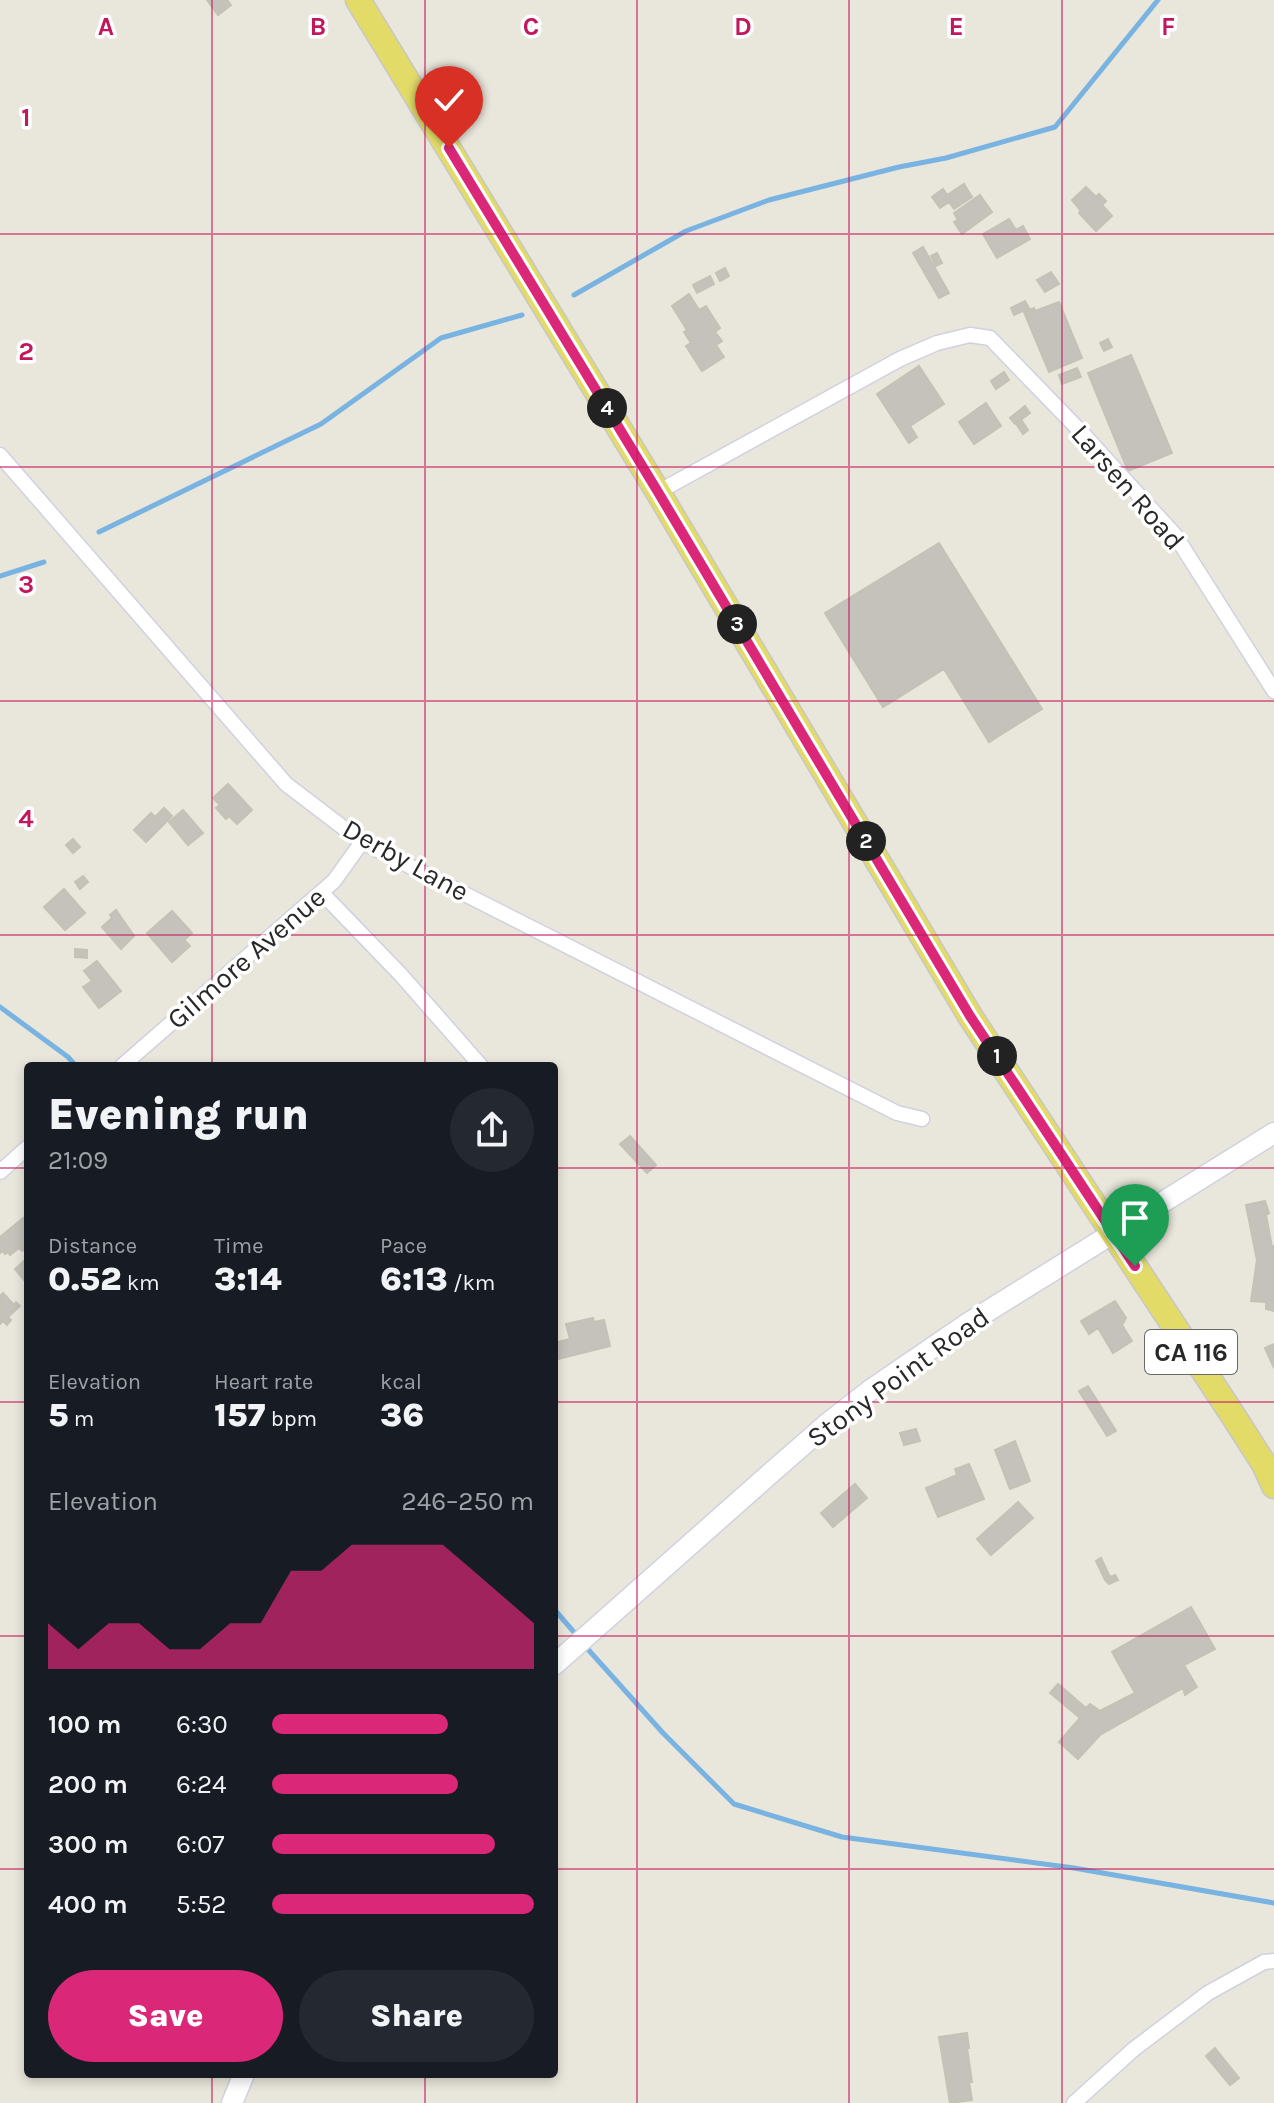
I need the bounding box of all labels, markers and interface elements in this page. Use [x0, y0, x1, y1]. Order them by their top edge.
text: A [98, 11, 114, 42]
text: B [310, 11, 326, 42]
text: C [523, 11, 539, 42]
text: D [734, 11, 752, 42]
text: E [948, 11, 964, 42]
text: F [1161, 11, 1175, 42]
pin [415, 66, 483, 148]
icon: check [427, 78, 471, 122]
text: 1 [21, 102, 31, 133]
text: 2 [18, 336, 34, 367]
pin: 4 [587, 388, 627, 428]
text: 4 [600, 395, 614, 421]
street label: Larsen Road [1064, 417, 1192, 557]
text: 3 [18, 569, 34, 600]
pin: 3 [717, 604, 757, 644]
text: 3 [730, 611, 744, 637]
text: 4 [18, 803, 34, 834]
street label: Derby Lane [337, 812, 475, 908]
pin: 2 [846, 821, 886, 861]
text: 2 [859, 828, 873, 854]
street label: Gilmore Avenue [160, 880, 332, 1036]
pin: 1 [977, 1036, 1017, 1076]
text: 1 [993, 1043, 1001, 1069]
button: share [450, 1088, 534, 1172]
text: Evening run [48, 1089, 309, 1140]
text: 21:09 [48, 1145, 108, 1176]
pin [1101, 1184, 1169, 1266]
icon: arrive [1113, 1196, 1157, 1240]
text: Distance [48, 1233, 137, 1259]
text: Time [214, 1233, 263, 1259]
text: Pace [380, 1233, 427, 1259]
text: 0.52 [48, 1259, 121, 1299]
text: 3:14 [214, 1259, 281, 1299]
text: 6:13 [380, 1259, 448, 1299]
text: km [121, 1270, 160, 1296]
text: /km [448, 1270, 495, 1296]
street label: Stony Point Road [801, 1300, 995, 1454]
road number: CA 116 [1145, 1330, 1237, 1374]
text: Elevation [48, 1369, 141, 1395]
text: Heart rate [214, 1369, 313, 1395]
text: kcal [380, 1369, 422, 1395]
text: 5 [48, 1395, 68, 1435]
text: 157 [214, 1395, 265, 1435]
text: 36 [380, 1395, 424, 1435]
text: m [68, 1406, 94, 1432]
text: bpm [265, 1406, 317, 1432]
text: Elevation [48, 1486, 158, 1517]
text: 246–250 m [402, 1486, 534, 1517]
text: 100 m [48, 1709, 121, 1740]
text: 6:30 [176, 1709, 228, 1740]
text: 200 m [48, 1769, 128, 1800]
text: 6:24 [176, 1769, 226, 1800]
text: 300 m [48, 1829, 128, 1860]
text: 6:07 [176, 1829, 225, 1860]
text: 400 m [48, 1889, 128, 1920]
text: 5:52 [176, 1889, 226, 1920]
button: Save [48, 1970, 283, 2062]
button: Share [299, 1970, 534, 2062]

